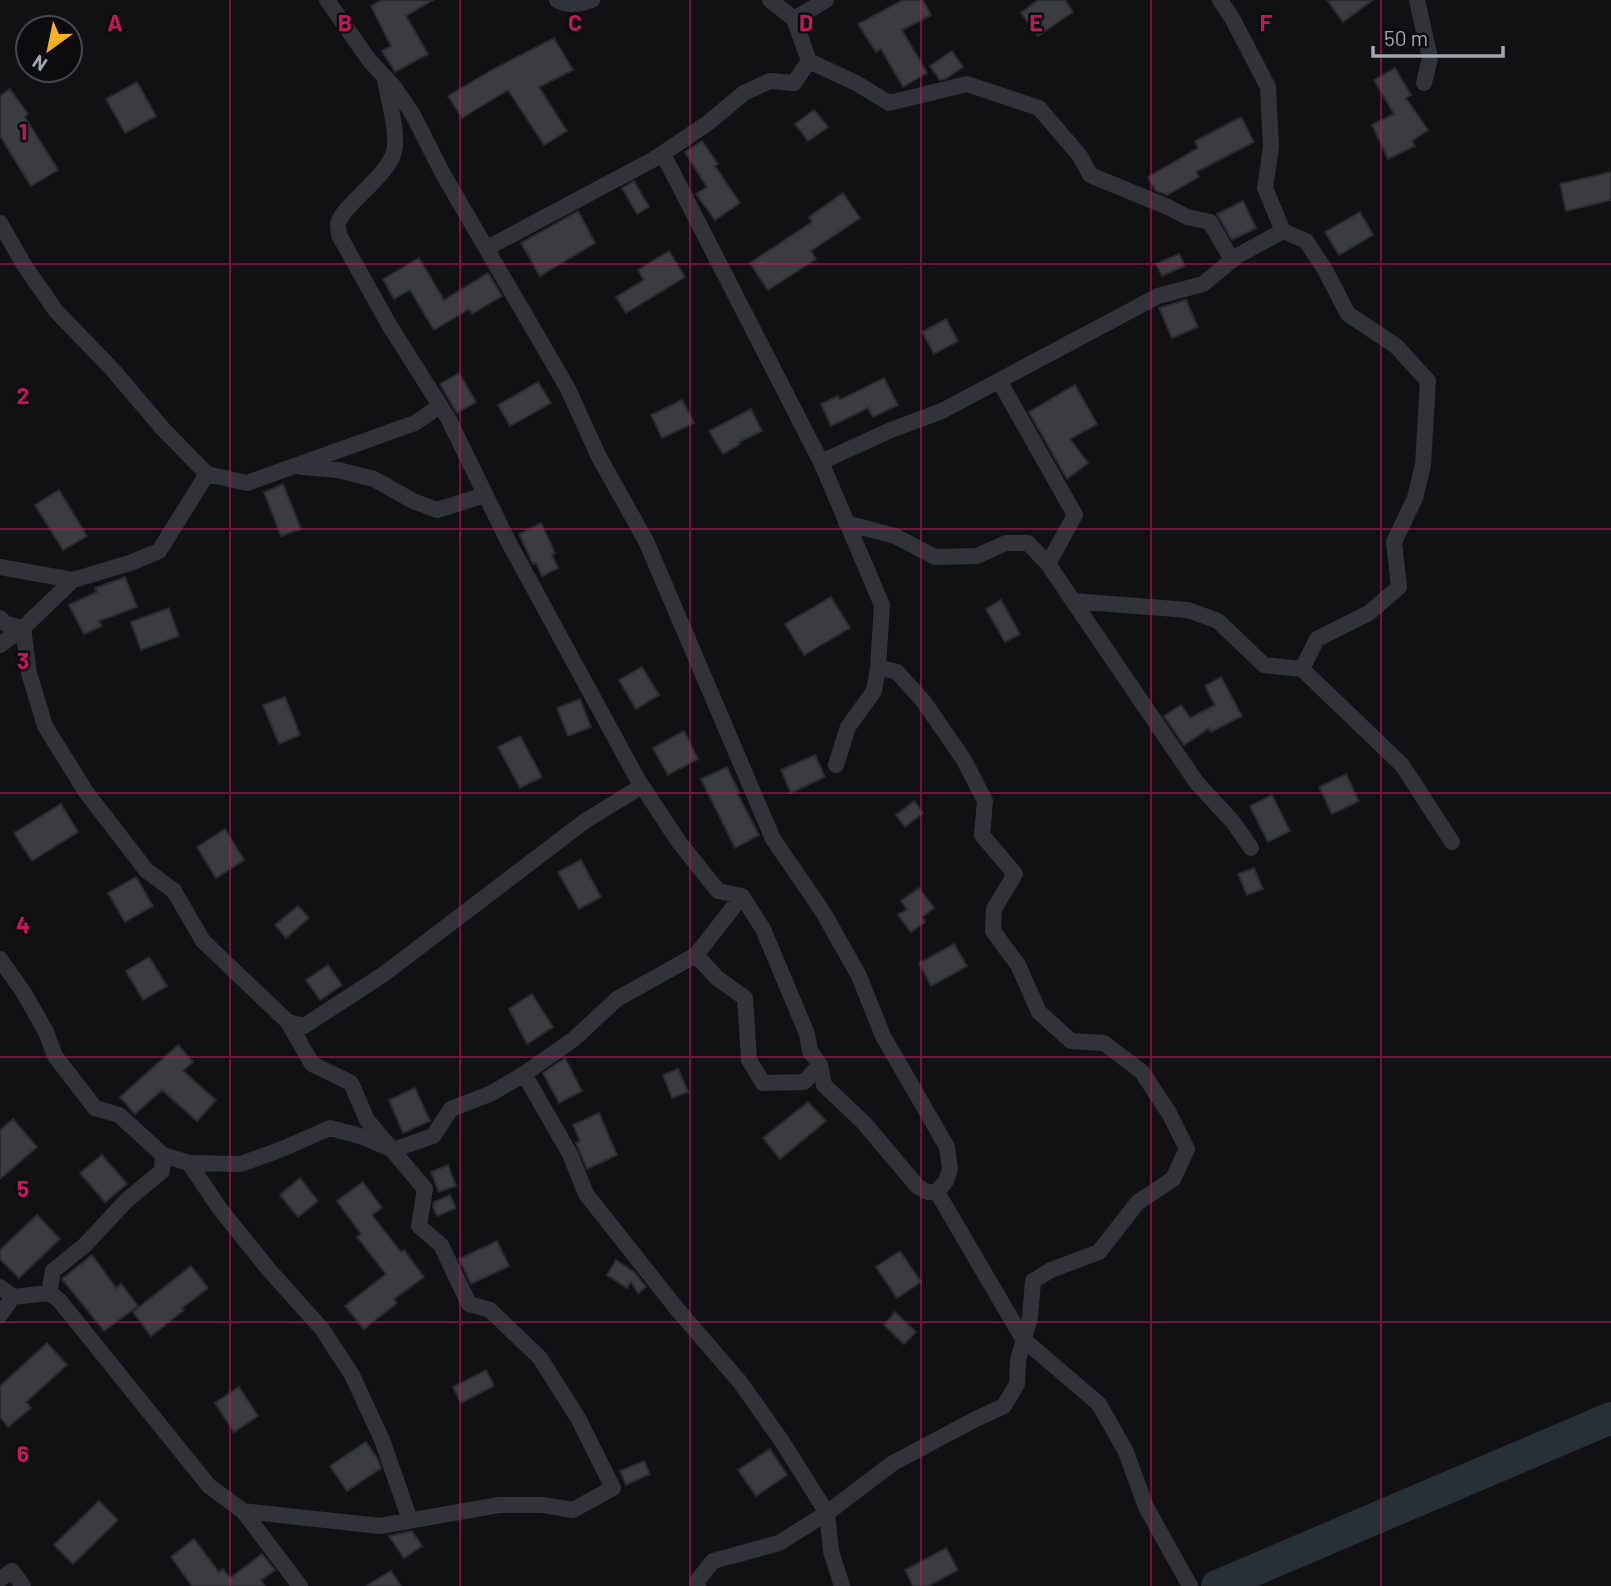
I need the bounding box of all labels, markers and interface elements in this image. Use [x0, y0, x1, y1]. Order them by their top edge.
text: A [107, 8, 123, 36]
text: B [338, 8, 352, 36]
text: C [568, 8, 582, 36]
text: D [799, 8, 813, 36]
text: E [1029, 8, 1043, 36]
text: F [1260, 8, 1273, 36]
north arrow [14, 14, 84, 84]
scale bar [1373, 14, 1502, 58]
text: 50 m [1384, 25, 1428, 50]
text: N [28, 51, 51, 77]
text: 1 [19, 117, 27, 145]
text: 2 [17, 381, 29, 409]
text: 3 [17, 646, 29, 674]
text: 4 [16, 910, 30, 938]
text: 5 [17, 1174, 29, 1202]
text: 6 [17, 1439, 29, 1467]

